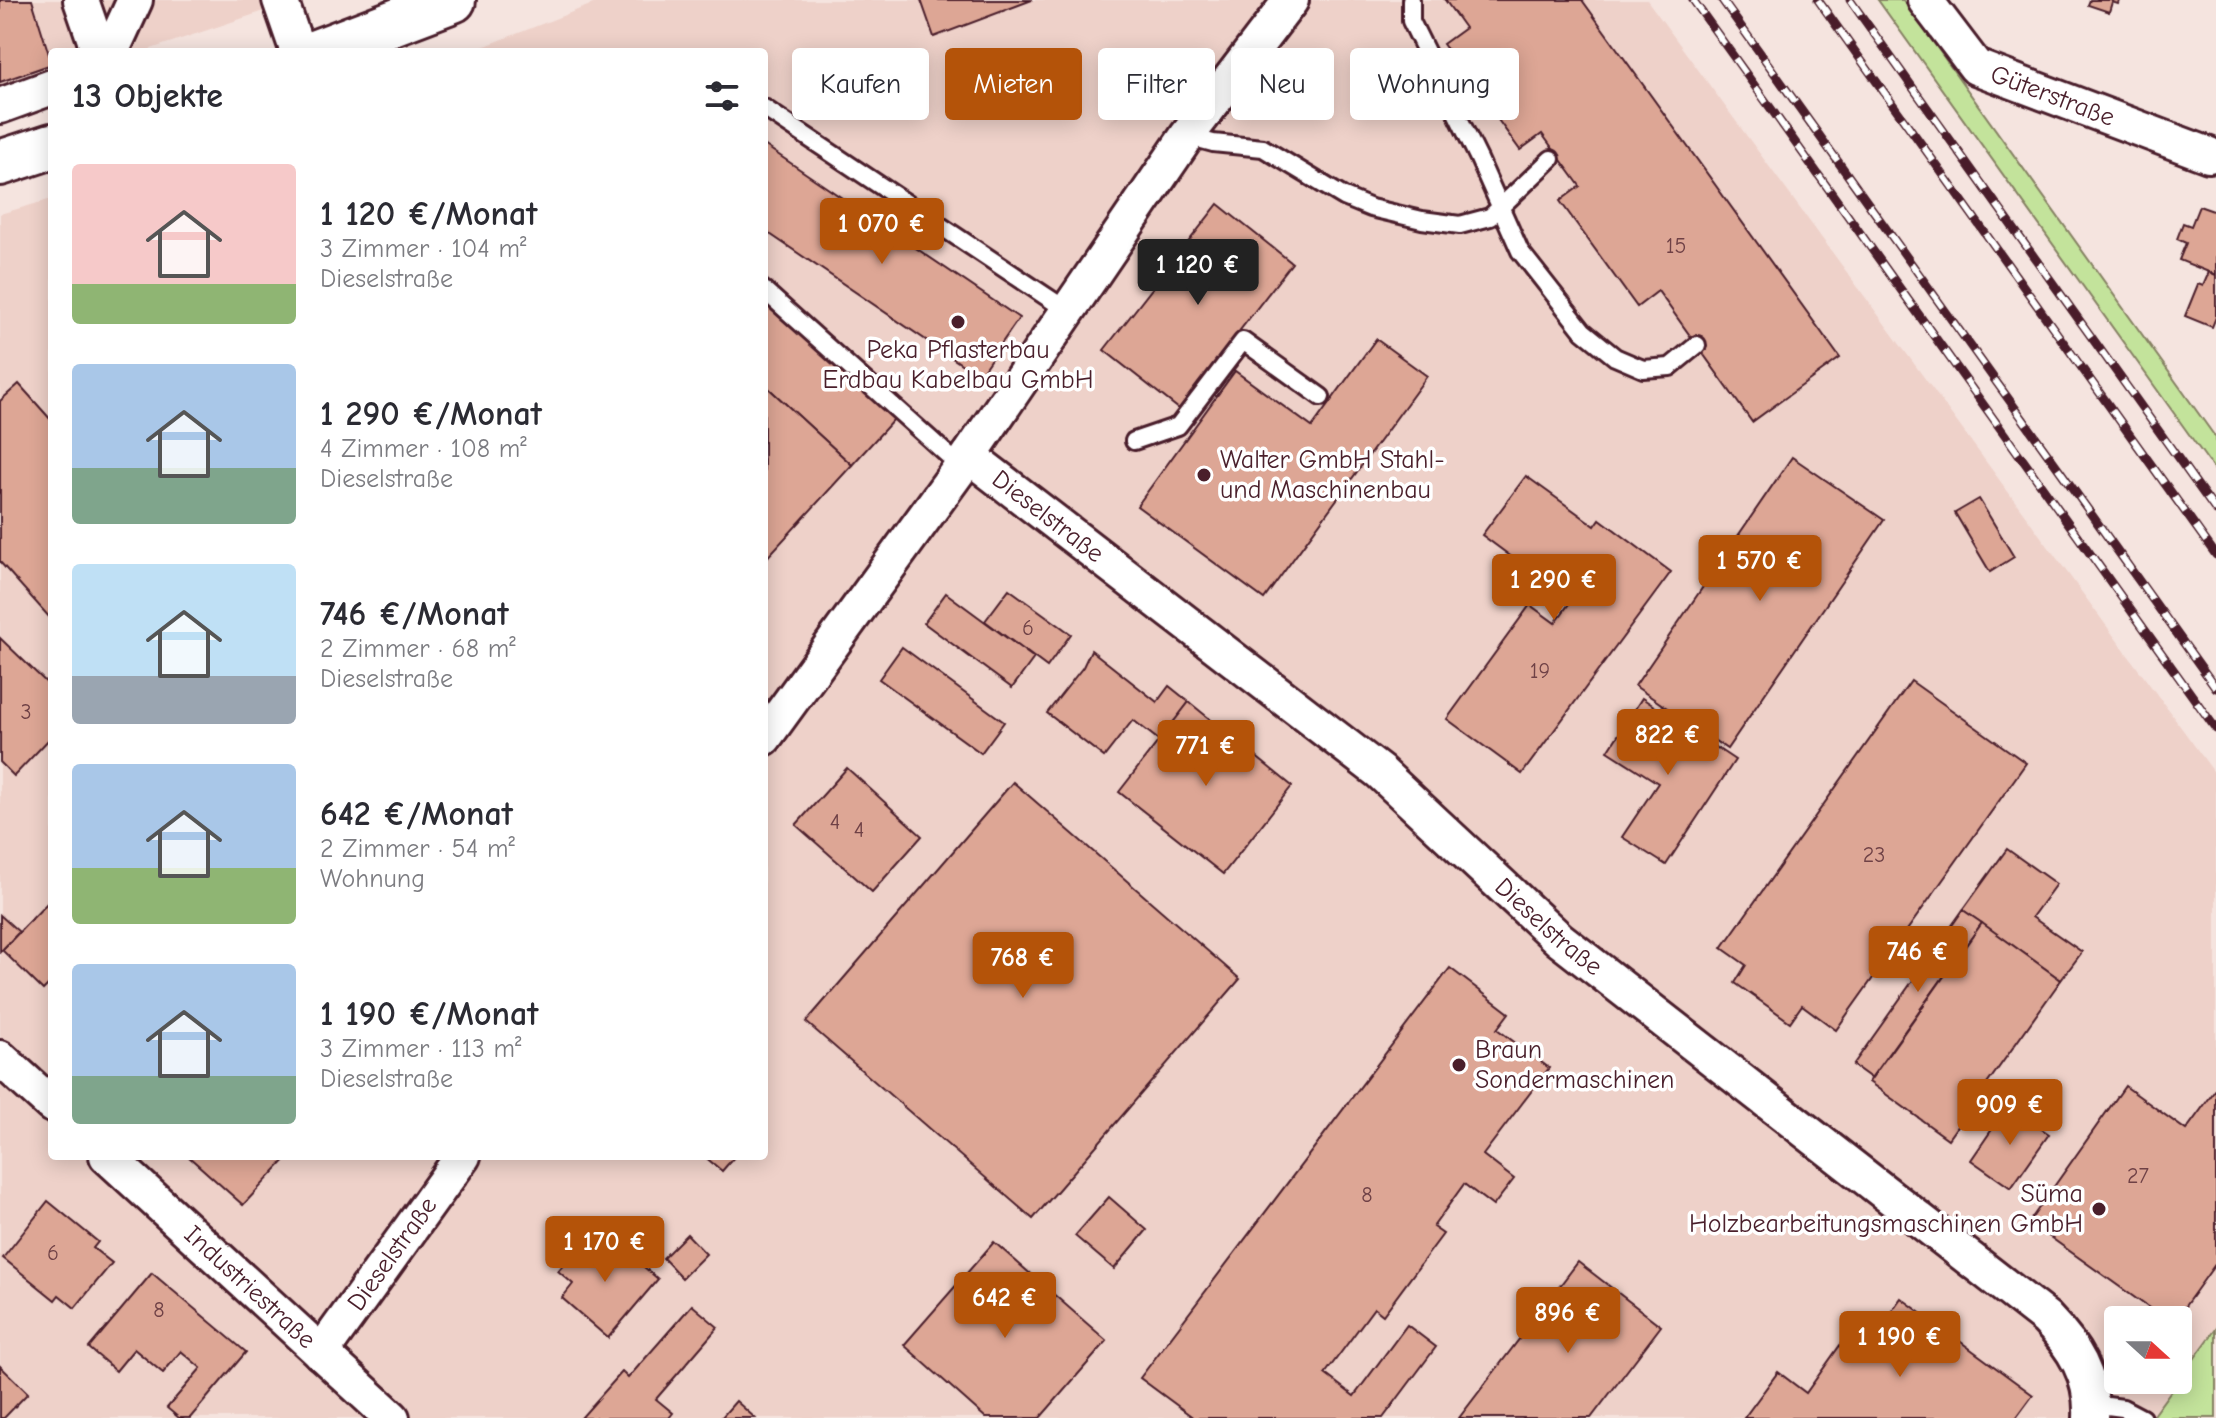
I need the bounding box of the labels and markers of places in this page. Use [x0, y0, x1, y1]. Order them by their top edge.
pin: 1 070 € [808, 198, 956, 266]
pin: 1 120 € [1124, 239, 1272, 307]
marker: Peka Pflasterbau Erdbau Kabelbau GmbH [949, 313, 967, 331]
place label: Peka Pflasterbau Erdbau Kabelbau GmbH [822, 335, 1094, 395]
place label: Walter GmbH Stahl- und Maschinenbau [1220, 445, 1445, 505]
marker: Walter GmbH Stahl- und Maschinenbau [1195, 466, 1213, 484]
pin: 1 570 € [1686, 535, 1834, 603]
pin: 1 290 € [1480, 554, 1628, 622]
pin: 822 € [1612, 709, 1724, 777]
pin: 771 € [1150, 720, 1262, 788]
pin: 746 € [1862, 926, 1974, 994]
pin: 768 € [967, 932, 1079, 1000]
place label: Braun Sondermaschinen [1475, 1035, 1674, 1095]
marker: Braun Sondermaschinen [1450, 1056, 1468, 1074]
pin: 909 € [1954, 1079, 2066, 1147]
place label: Süma Holzbearbeitungsmaschinen GmbH [1689, 1179, 2083, 1239]
marker: Süma Holzbearbeitungsmaschinen GmbH [2090, 1200, 2108, 1218]
pin: 1 170 € [531, 1216, 679, 1284]
pin: 642 € [949, 1272, 1061, 1340]
pin: 896 € [1512, 1287, 1624, 1355]
pin: 1 190 € [1826, 1311, 1974, 1379]

